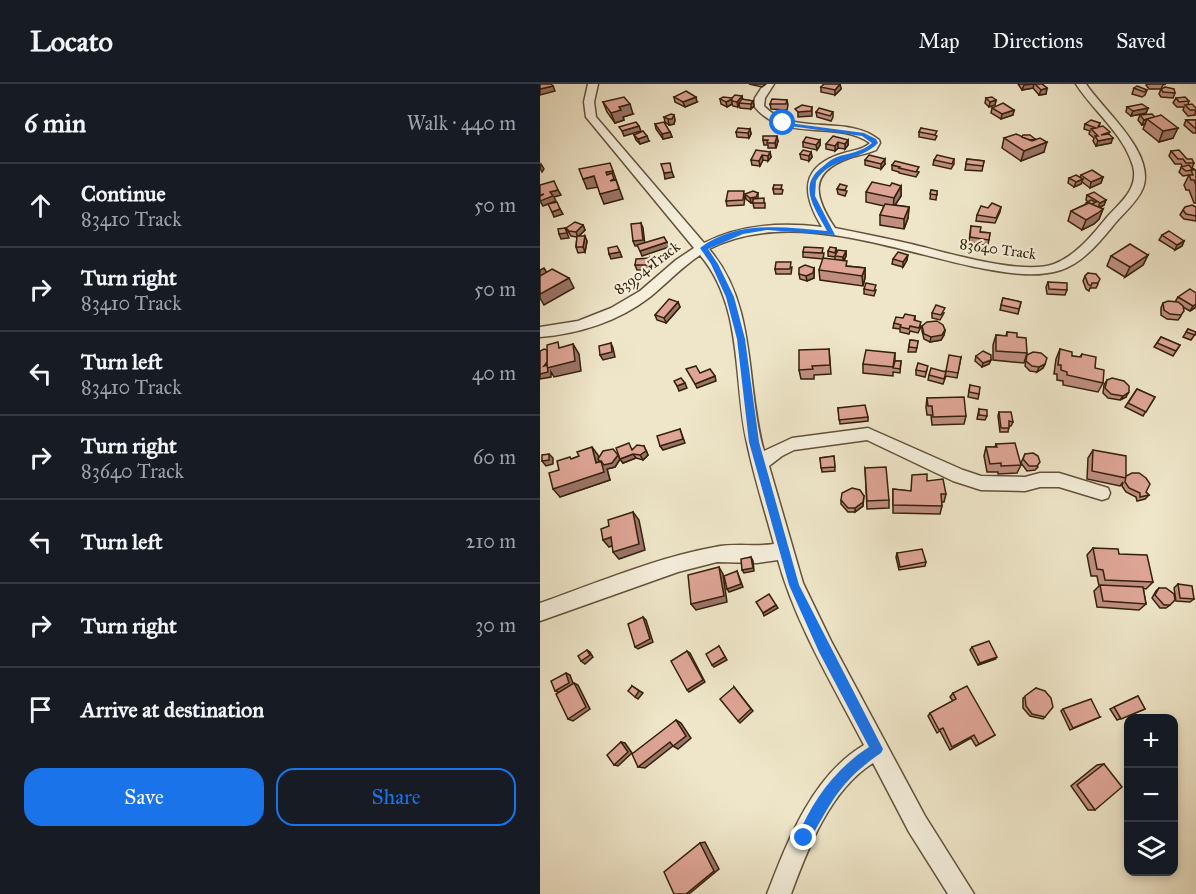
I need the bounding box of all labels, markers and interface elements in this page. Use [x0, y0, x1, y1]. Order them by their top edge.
text: Locato [30, 24, 113, 59]
text: Map [919, 28, 960, 54]
text: Directions [993, 28, 1083, 54]
text: Saved [1116, 28, 1166, 54]
text: 6 min [24, 107, 86, 139]
route start [769, 109, 795, 135]
text: Walk · 440 m [407, 111, 516, 135]
text: Continue [81, 180, 166, 207]
icon: ahead [24, 189, 57, 222]
text: 50 m [474, 193, 516, 217]
text: 83410 Track [81, 207, 181, 231]
street label: 83640 Track [959, 235, 1037, 263]
street label: 83904 Track [611, 237, 683, 299]
text: Turn right [81, 264, 177, 291]
icon: right [24, 273, 57, 306]
text: 50 m [474, 277, 516, 301]
text: 83410 Track [81, 291, 181, 315]
text: Turn left [81, 348, 163, 375]
icon: left [24, 357, 57, 390]
text: 40 m [472, 361, 516, 385]
text: 83410 Track [81, 375, 181, 399]
text: Turn right [81, 432, 177, 459]
icon: right [24, 441, 57, 474]
text: 60 m [473, 445, 516, 469]
text: 83640 Track [81, 459, 184, 483]
icon: left [24, 525, 57, 558]
text: Turn left [81, 528, 163, 555]
text: 210 m [466, 529, 516, 553]
icon: right [24, 609, 57, 642]
text: Turn right [81, 612, 177, 639]
text: 30 m [475, 613, 516, 637]
icon: arrive [24, 693, 57, 726]
text: Arrive at destination [81, 696, 264, 723]
map controls [1124, 714, 1178, 876]
button: + [1124, 714, 1178, 768]
button: Save [24, 768, 264, 826]
button: Share [276, 768, 516, 826]
button: − [1124, 768, 1178, 822]
button: layers [1124, 822, 1178, 876]
route end [790, 824, 816, 850]

